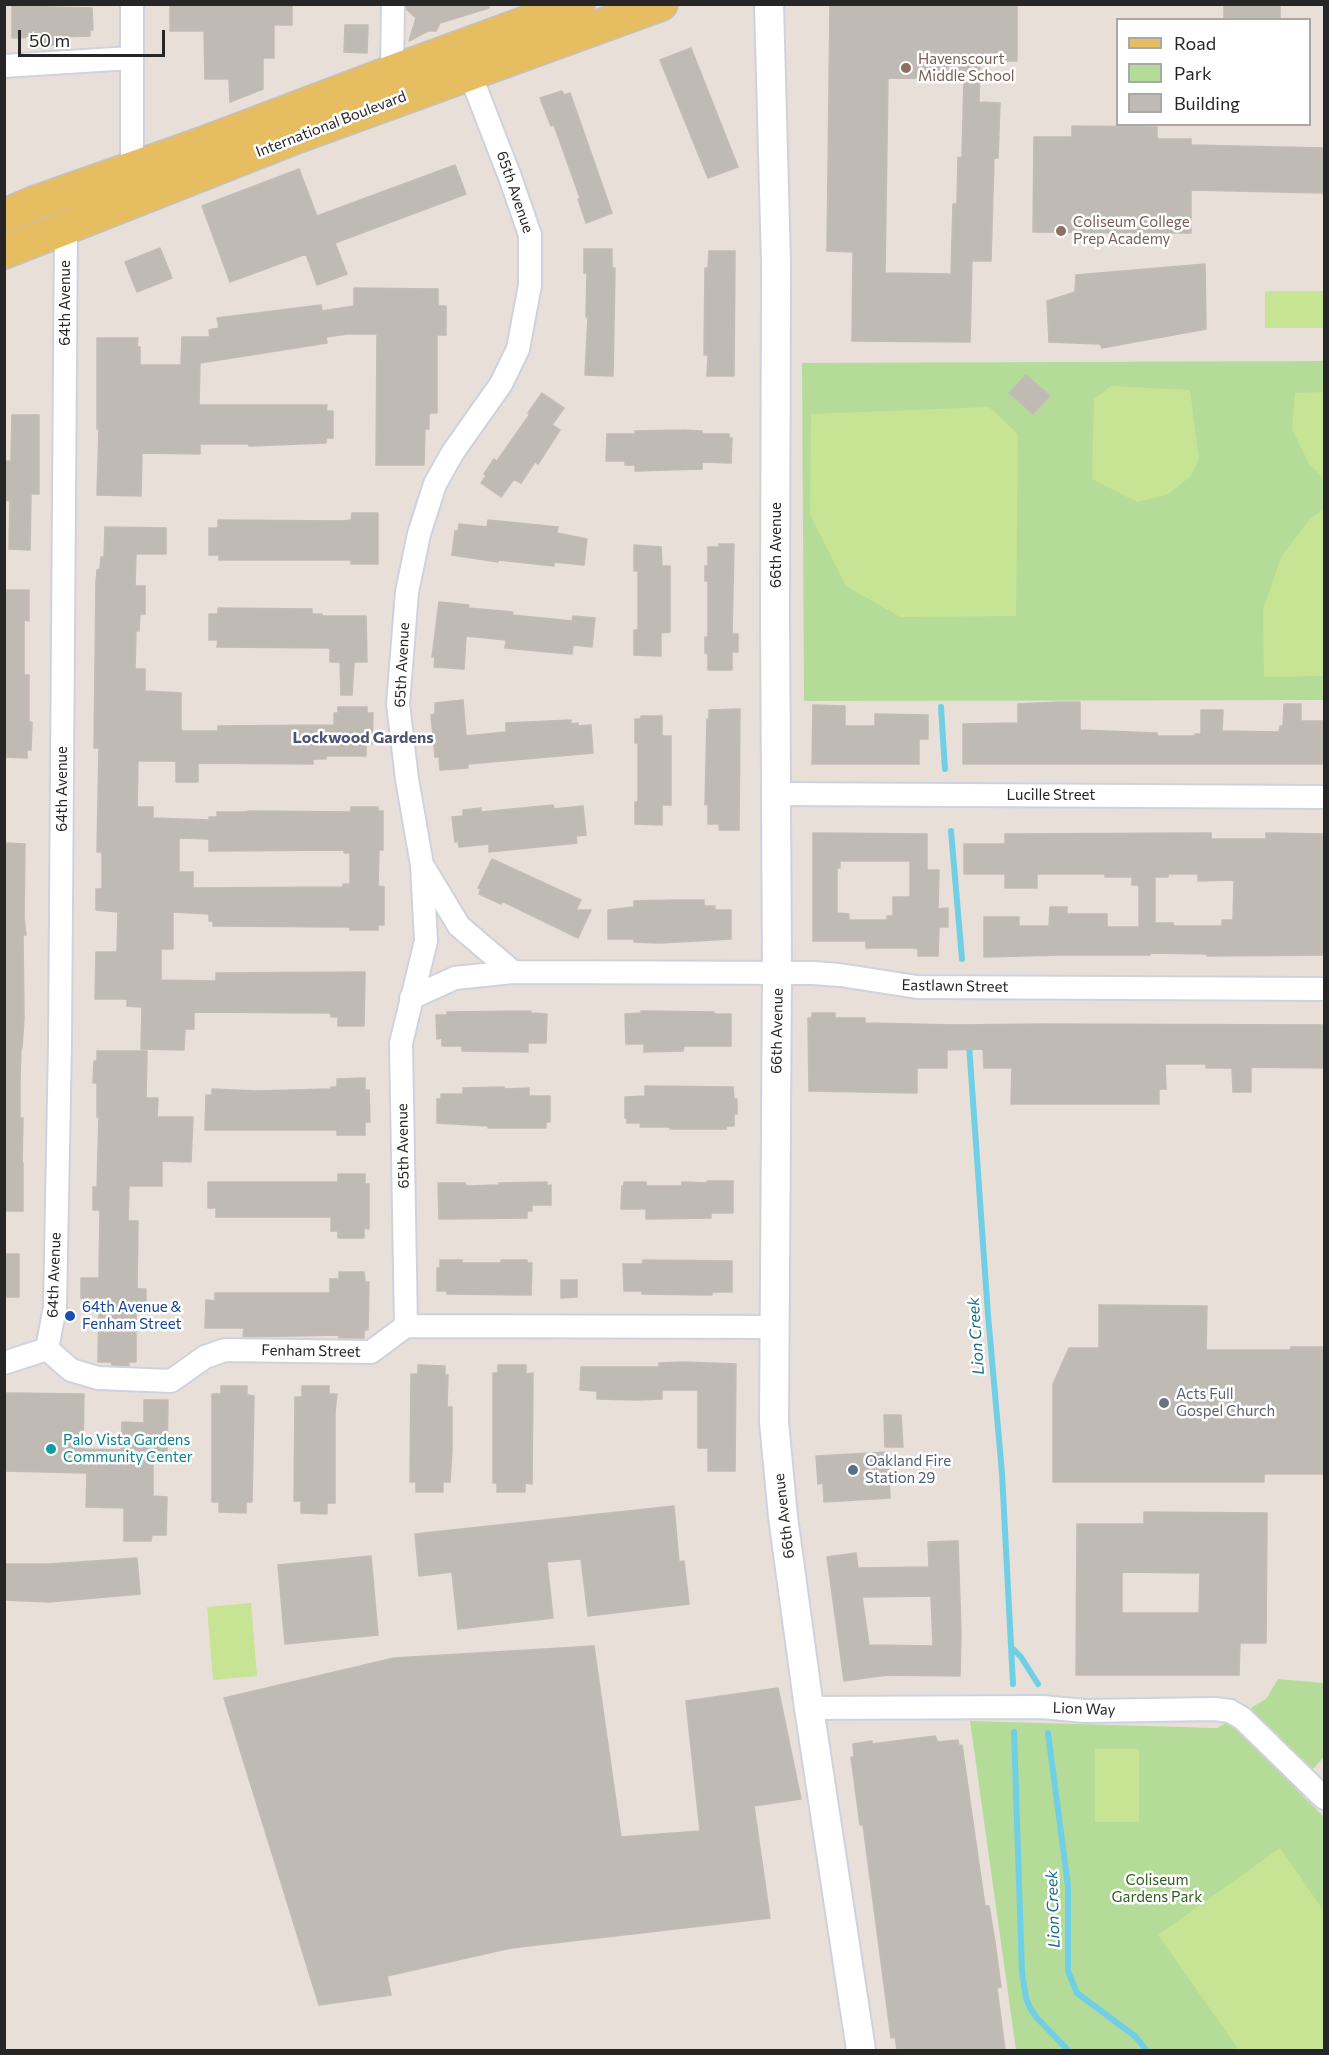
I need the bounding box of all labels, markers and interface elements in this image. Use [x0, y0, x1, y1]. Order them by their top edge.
scale bar [21, 18, 168, 56]
legend [1116, 18, 1311, 126]
text: 50 m [29, 29, 70, 51]
text: Road [1174, 32, 1216, 54]
place label: Havenscourt Middle School [918, 50, 1015, 85]
marker: Havenscourt Middle School [899, 61, 913, 75]
text: Park [1174, 62, 1212, 84]
street label: International Boulevard [253, 87, 409, 161]
text: Building [1174, 92, 1240, 114]
street label: 65th Avenue [493, 149, 537, 235]
place label: Coliseum College Prep Academy [1073, 213, 1190, 248]
marker: Coliseum College Prep Academy [1054, 224, 1068, 238]
street label: 64th Avenue [56, 260, 74, 346]
street label: 66th Avenue [767, 502, 785, 588]
street label: 65th Avenue [391, 622, 413, 708]
district label: Lockwood Gardens [292, 728, 434, 748]
street label: 64th Avenue [53, 746, 71, 832]
street label: Lucille Street [1006, 786, 1096, 804]
street label: Eastlawn Street [901, 976, 1009, 996]
street label: 66th Avenue [767, 988, 787, 1074]
street label: 65th Avenue [393, 1103, 413, 1189]
street label: 64th Avenue [44, 1232, 64, 1318]
water label: Lion Creek [964, 1297, 988, 1375]
place label: 64th Avenue & Fenham Street [82, 1298, 182, 1333]
marker: 64th Avenue & Fenham Street [63, 1309, 77, 1323]
street label: Fenham Street [261, 1341, 361, 1361]
place label: Acts Full Gospel Church [1176, 1385, 1275, 1420]
marker: Acts Full Gospel Church [1157, 1396, 1171, 1410]
place label: Palo Vista Gardens Community Center [63, 1431, 193, 1466]
marker: Palo Vista Gardens Community Center [44, 1442, 58, 1456]
place label: Oakland Fire Station 29 [865, 1452, 951, 1487]
marker: Oakland Fire Station 29 [846, 1463, 860, 1477]
street label: 66th Avenue [770, 1472, 798, 1560]
street label: Lion Way [1052, 1699, 1116, 1719]
water label: Lion Creek [1042, 1870, 1064, 1948]
park label: Coliseum Gardens Park [1112, 1871, 1202, 1906]

